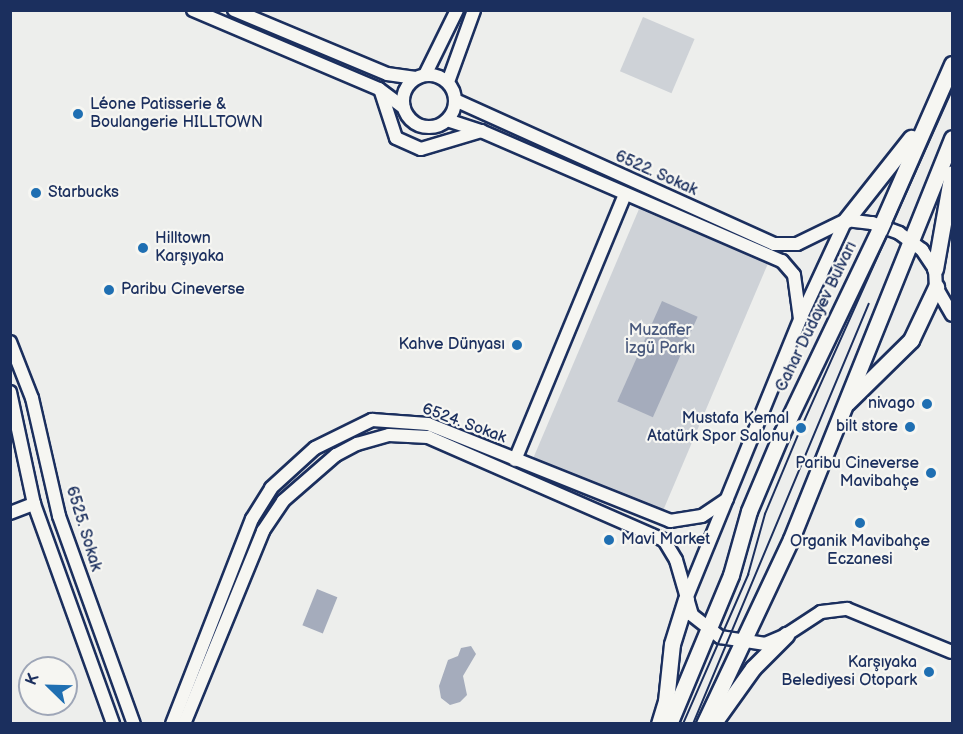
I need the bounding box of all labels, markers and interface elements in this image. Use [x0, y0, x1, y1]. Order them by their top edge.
place label: Léone Patisserie & Boulangerie HILLTOWN [90, 95, 263, 133]
marker: Léone Patisserie & Boulangerie HILLTOWN [71, 107, 85, 121]
street label: 6522. Sokak [612, 147, 700, 201]
place label: Starbucks [48, 183, 119, 203]
marker: Starbucks [29, 186, 43, 200]
place label: Hilltown Karşıyaka [155, 229, 224, 267]
street label: Cahar Dudayev Bulvarı [772, 239, 862, 395]
marker: Hilltown Karşıyaka [136, 241, 150, 255]
place label: Paribu Cineverse [121, 280, 245, 300]
marker: Paribu Cineverse [102, 283, 116, 297]
park label: Muzaffer İzgü Parkı [625, 321, 695, 359]
place label: Kahve Dünyası [398, 335, 505, 355]
marker: Kahve Dünyası [510, 338, 524, 352]
place label: nivago [868, 394, 915, 414]
marker: nivago [920, 397, 934, 411]
street label: 6524. Sokak [419, 400, 509, 448]
place label: Mustafa Kemal Atatürk Spor Salonu [647, 409, 789, 447]
place label: bilt store [836, 417, 898, 437]
marker: bilt store [903, 420, 917, 434]
marker: Mustafa Kemal Atatürk Spor Salonu [794, 421, 808, 435]
place label: Paribu Cineverse Mavibahçe [795, 454, 919, 492]
marker: Paribu Cineverse Mavibahçe [924, 466, 938, 480]
street label: 6525. Sokak [61, 484, 105, 574]
marker: Organik Mavibahçe Eczanesi [853, 516, 867, 530]
place label: Mavi Market [621, 530, 710, 550]
place label: Organik Mavibahçe Eczanesi [790, 532, 930, 570]
marker: Mavi Market [602, 533, 616, 547]
place label: Karşıyaka Belediyesi Otopark [781, 653, 917, 691]
north arrow [18, 656, 78, 716]
marker: Karşıyaka Belediyesi Otopark [922, 665, 936, 679]
text: K [22, 671, 44, 688]

